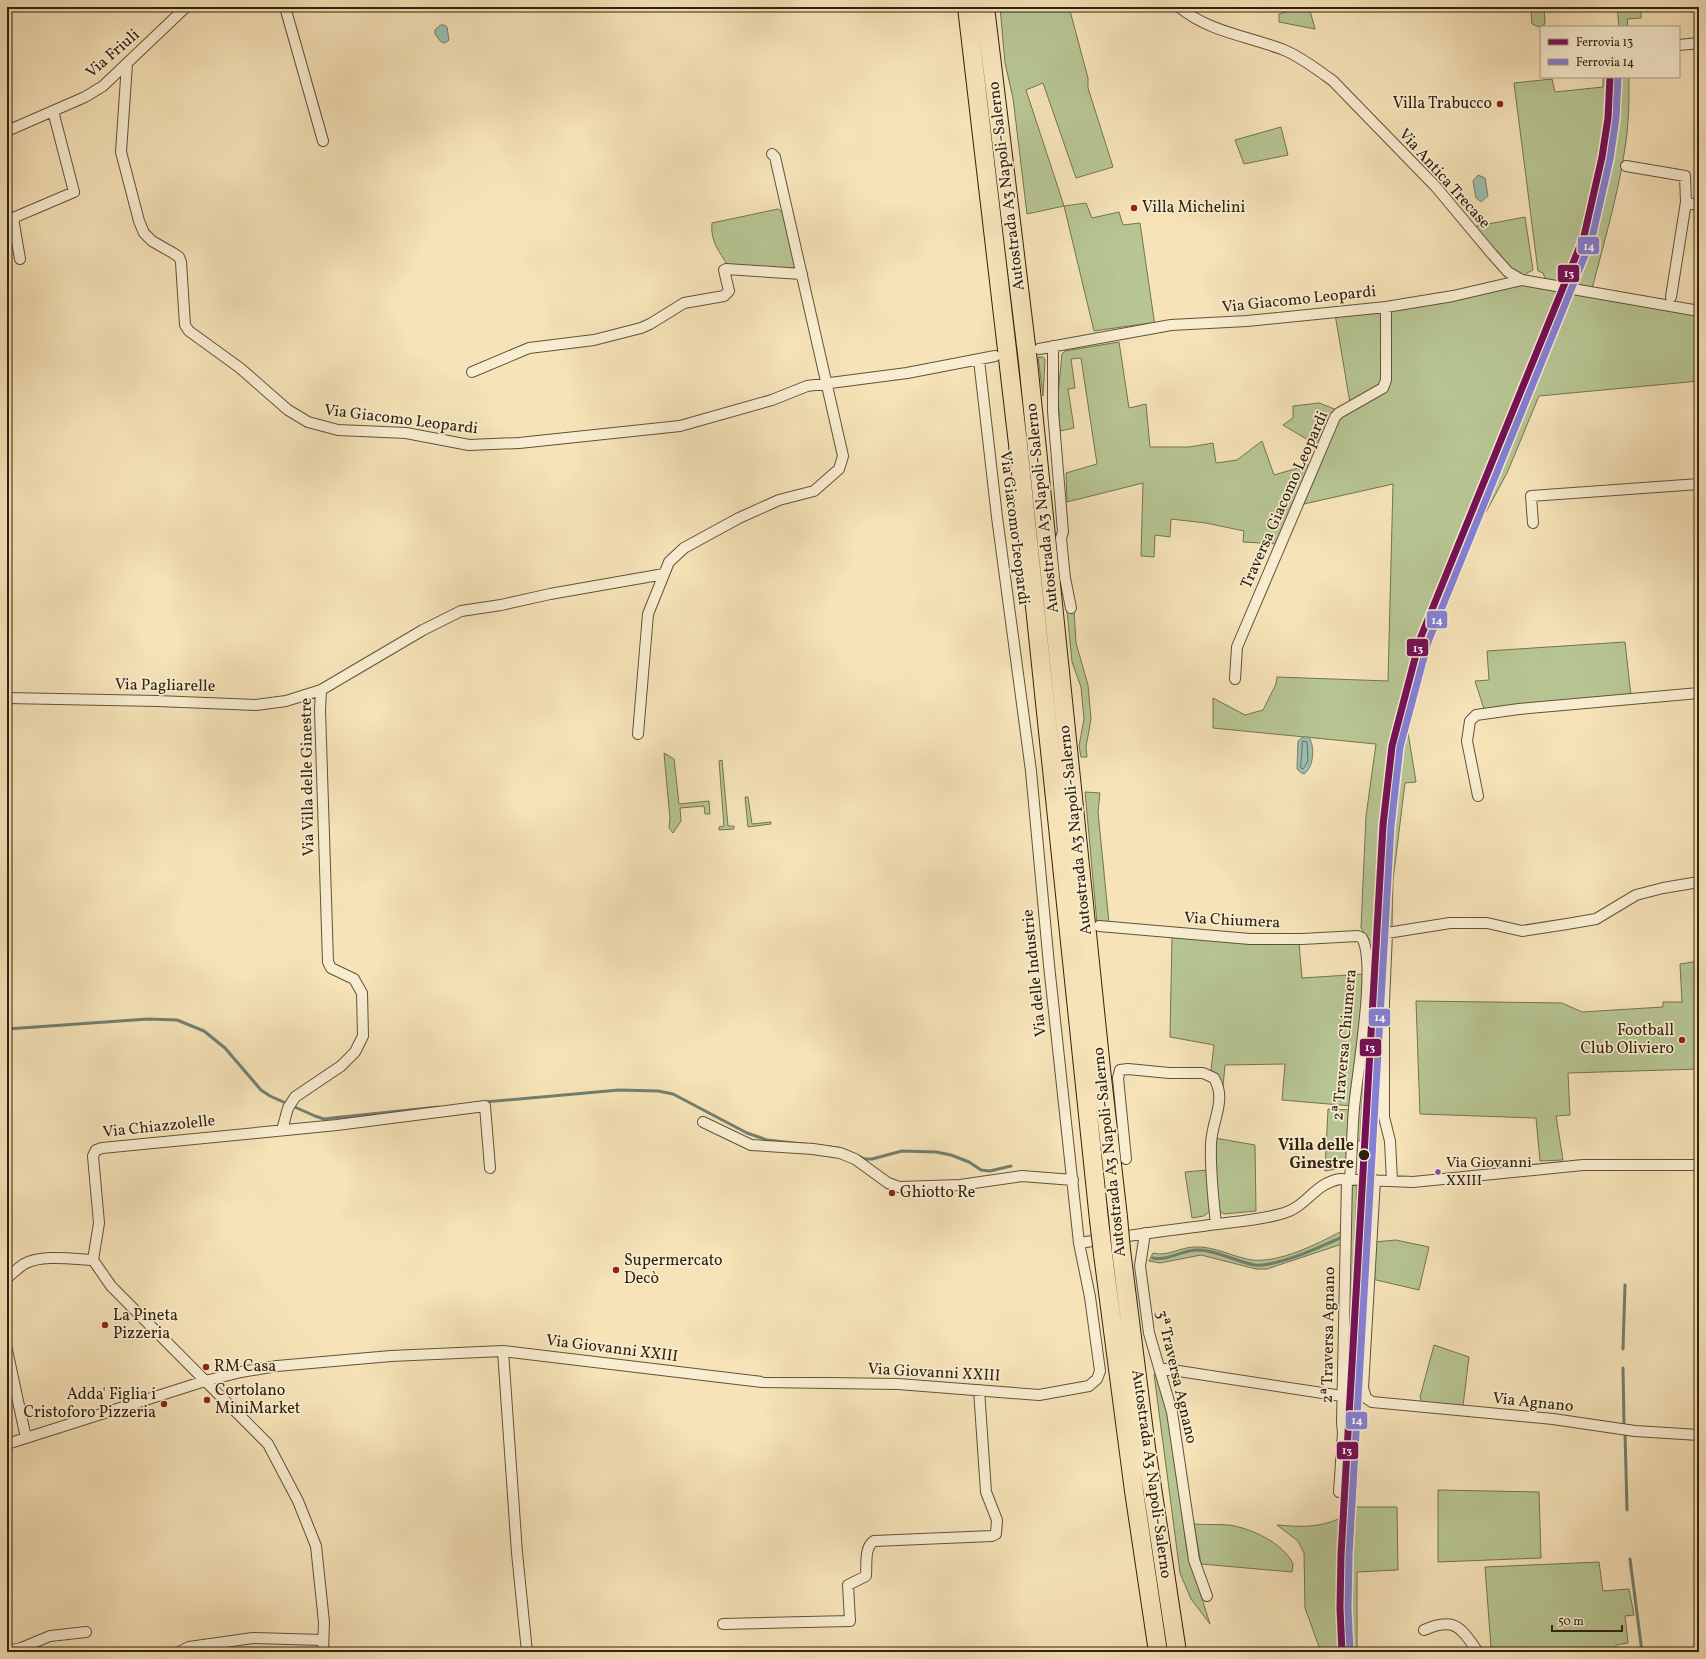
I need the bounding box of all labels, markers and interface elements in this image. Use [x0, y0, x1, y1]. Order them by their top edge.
street label: Via Friuli [81, 24, 145, 84]
legend [1540, 26, 1680, 78]
text: Ferrovia 13 [1576, 35, 1633, 51]
text: Ferrovia 14 [1576, 55, 1634, 71]
street label: Autostrada A3 Napoli-Salerno [983, 80, 1031, 292]
place label: Villa Trabucco [1393, 93, 1492, 115]
marker: Villa Trabucco [1495, 99, 1505, 109]
street label: Via Antica Trecase [1393, 124, 1495, 234]
place label: Villa Michelini [1142, 197, 1245, 219]
marker: Villa Michelini [1129, 203, 1139, 213]
line badge: 14 [1577, 236, 1600, 255]
text: 14 [1583, 240, 1595, 255]
line badge: 13 [1557, 264, 1580, 283]
text: 13 [1564, 267, 1574, 282]
street label: Via Giacomo Leopardi [1221, 281, 1377, 319]
street label: Via Giacomo Leopardi [323, 400, 479, 440]
street label: Autostrada A3 Napoli-Salerno [1021, 402, 1065, 614]
street label: Traversa Giacomo Leopardi [1236, 408, 1334, 592]
street label: Via Giacomo Leopardi [994, 450, 1034, 606]
line badge: 14 [1426, 610, 1448, 629]
text: 14 [1431, 614, 1443, 629]
line badge: 13 [1406, 638, 1429, 657]
text: 13 [1413, 642, 1423, 657]
street label: Via Pagliarelle [115, 674, 215, 698]
street label: Via Villa delle Ginestre [296, 697, 320, 857]
street label: Autostrada A3 Napoli-Salerno [1054, 724, 1098, 936]
street label: Via Chiumera [1183, 907, 1281, 935]
street label: Via delle Industrie [1017, 908, 1053, 1038]
street label: 2ª Traversa Chiumera [1327, 968, 1363, 1122]
line badge: 14 [1368, 1008, 1391, 1027]
text: 14 [1374, 1011, 1386, 1026]
place label: Football Club Oliviero [1580, 1020, 1674, 1060]
marker: Football Club Oliviero [1677, 1035, 1687, 1045]
line badge: 13 [1359, 1038, 1382, 1057]
text: 13 [1365, 1041, 1375, 1056]
street label: Autostrada A3 Napoli-Salerno [1088, 1046, 1132, 1258]
street label: Via Chiazzolelle [102, 1110, 216, 1144]
place label: Villa delle Ginestre [1278, 1135, 1354, 1175]
marker: Villa delle Ginestre [1357, 1148, 1371, 1162]
place label: Via Giovanni XXIII [1446, 1153, 1532, 1192]
marker: Via Giovanni XXIII [1433, 1167, 1443, 1177]
place label: Ghiotto Re [900, 1182, 975, 1204]
marker: Ghiotto Re [887, 1188, 897, 1198]
place label: Supermercato Decò [624, 1250, 723, 1290]
marker: Supermercato Decò [611, 1265, 621, 1275]
street label: 2ª Traversa Agnano [1317, 1266, 1341, 1404]
place label: La Pineta Pizzeria [113, 1305, 178, 1345]
street label: 3ª Traversa Agnano [1150, 1308, 1202, 1446]
marker: La Pineta Pizzeria [100, 1320, 110, 1330]
street label: Via Giovanni XXIII [545, 1330, 679, 1368]
place label: RM Casa [214, 1356, 276, 1378]
street label: Via Giovanni XXIII [867, 1359, 1001, 1387]
marker: RM Casa [201, 1362, 211, 1372]
street label: Autostrada A3 Napoli-Salerno [1125, 1368, 1177, 1580]
place label: Cortolano MiniMarket [215, 1380, 301, 1420]
place label: Adda' Figlia i Cristoforo Pizzeria [24, 1384, 156, 1424]
street label: Via Agnano [1491, 1388, 1575, 1418]
marker: Cortolano MiniMarket [202, 1395, 212, 1405]
marker: Adda' Figlia i Cristoforo Pizzeria [159, 1399, 169, 1409]
line badge: 14 [1345, 1411, 1368, 1430]
text: 14 [1351, 1414, 1363, 1429]
line badge: 13 [1336, 1441, 1359, 1460]
text: 13 [1342, 1444, 1352, 1459]
scale bar [1552, 1607, 1622, 1633]
text: 50 m [1558, 1614, 1584, 1630]

